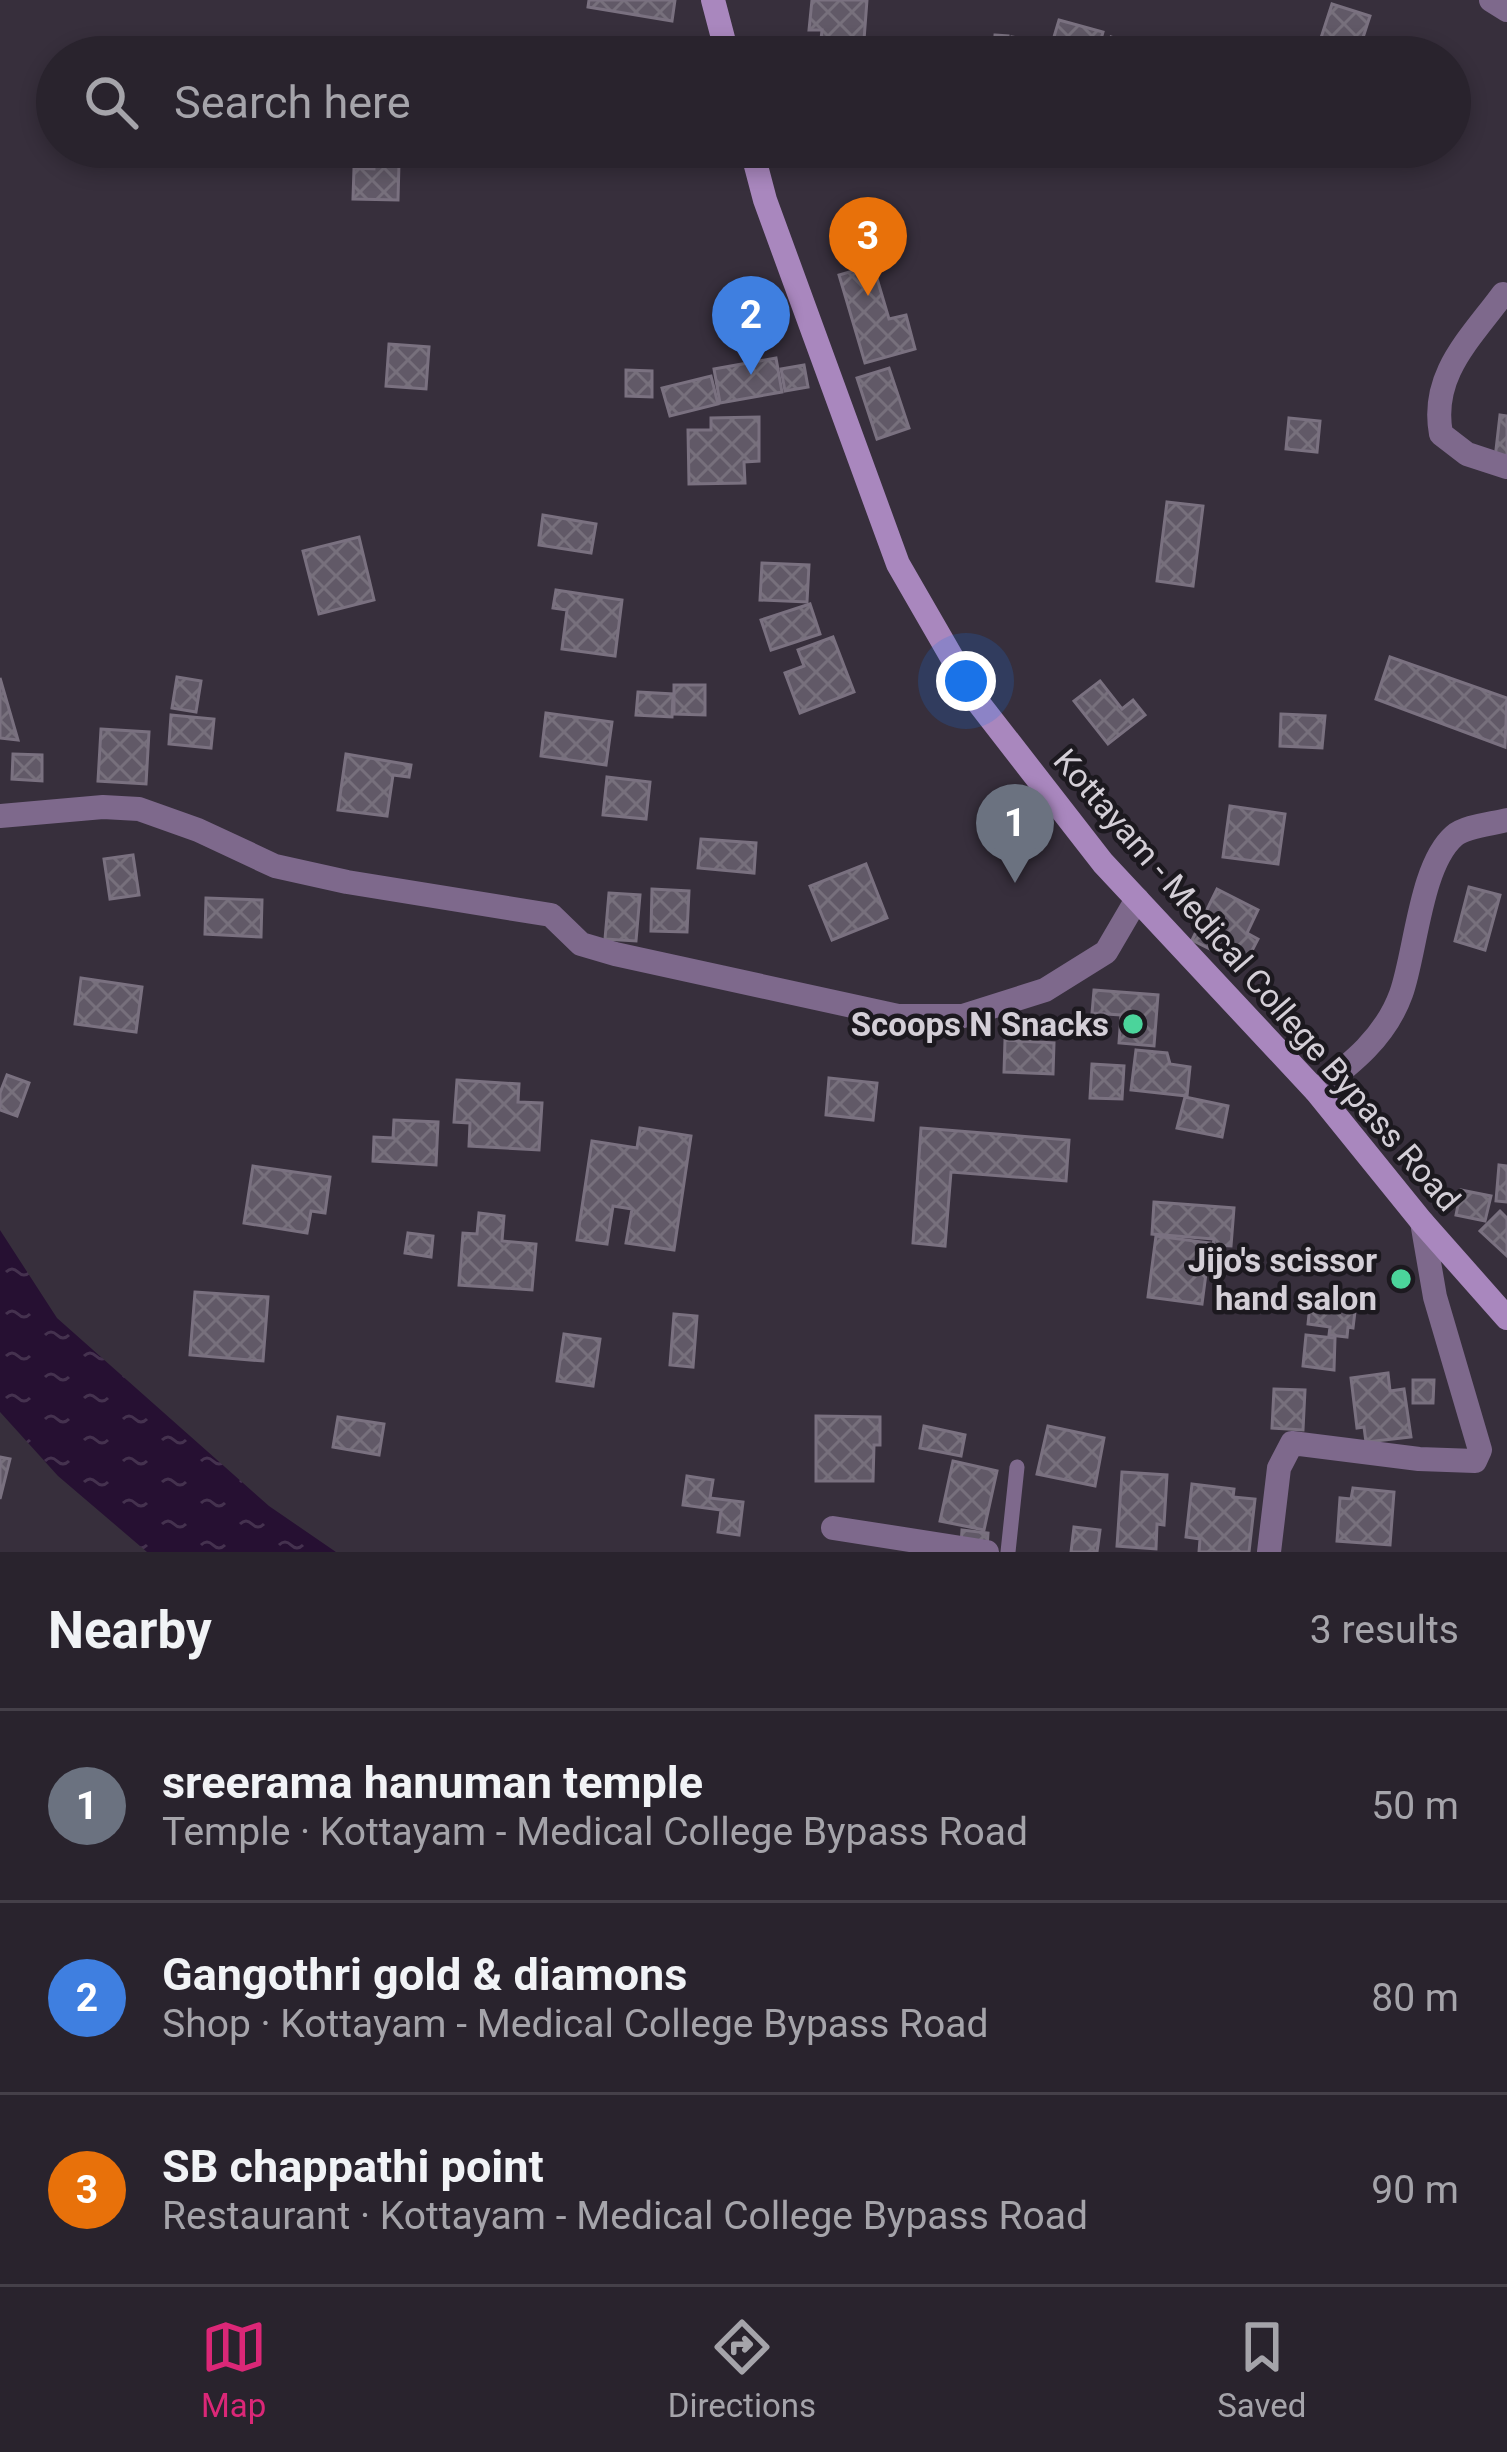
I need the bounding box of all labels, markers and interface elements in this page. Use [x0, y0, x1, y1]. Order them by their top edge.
search box [36, 36, 1471, 168]
icon: search [78, 69, 144, 135]
text: Search here [174, 76, 411, 129]
pin: 3 [829, 197, 907, 296]
pin: 2 [712, 276, 790, 375]
your location [936, 651, 996, 711]
street label: Kottayam - Medical College Bypass Road [1046, 741, 1468, 1219]
pin: 1 [976, 784, 1054, 883]
place label: Scoops N Snacks [851, 1005, 1109, 1044]
marker: Scoops N Snacks [1120, 1011, 1146, 1037]
place label: Jijo's scissor hand salon [1188, 1241, 1377, 1318]
marker: Jijo's scissor hand salon [1388, 1266, 1414, 1292]
text: Nearby [48, 1601, 212, 1660]
text: 3 results [1310, 1607, 1459, 1653]
text: sreerama hanuman temple [162, 1756, 703, 1809]
text: 1 [76, 1783, 98, 1829]
text: 50 m [1371, 1783, 1459, 1829]
text: Temple · Kottayam - Medical College Bypass Road [162, 1809, 1028, 1855]
text: Gangothri gold & diamons [162, 1948, 687, 2001]
text: 2 [76, 1975, 98, 2021]
text: 80 m [1371, 1975, 1459, 2021]
text: Shop · Kottayam - Medical College Bypass Road [162, 2001, 988, 2047]
text: SB chappathi point [162, 2140, 544, 2193]
text: 3 [76, 2167, 98, 2213]
text: 90 m [1371, 2167, 1459, 2213]
text: Restaurant · Kottayam - Medical College Bypass Road [162, 2193, 1088, 2239]
tab: Map [201, 2314, 267, 2425]
tab: Directions [668, 2314, 816, 2425]
tab: Saved [1217, 2314, 1306, 2425]

